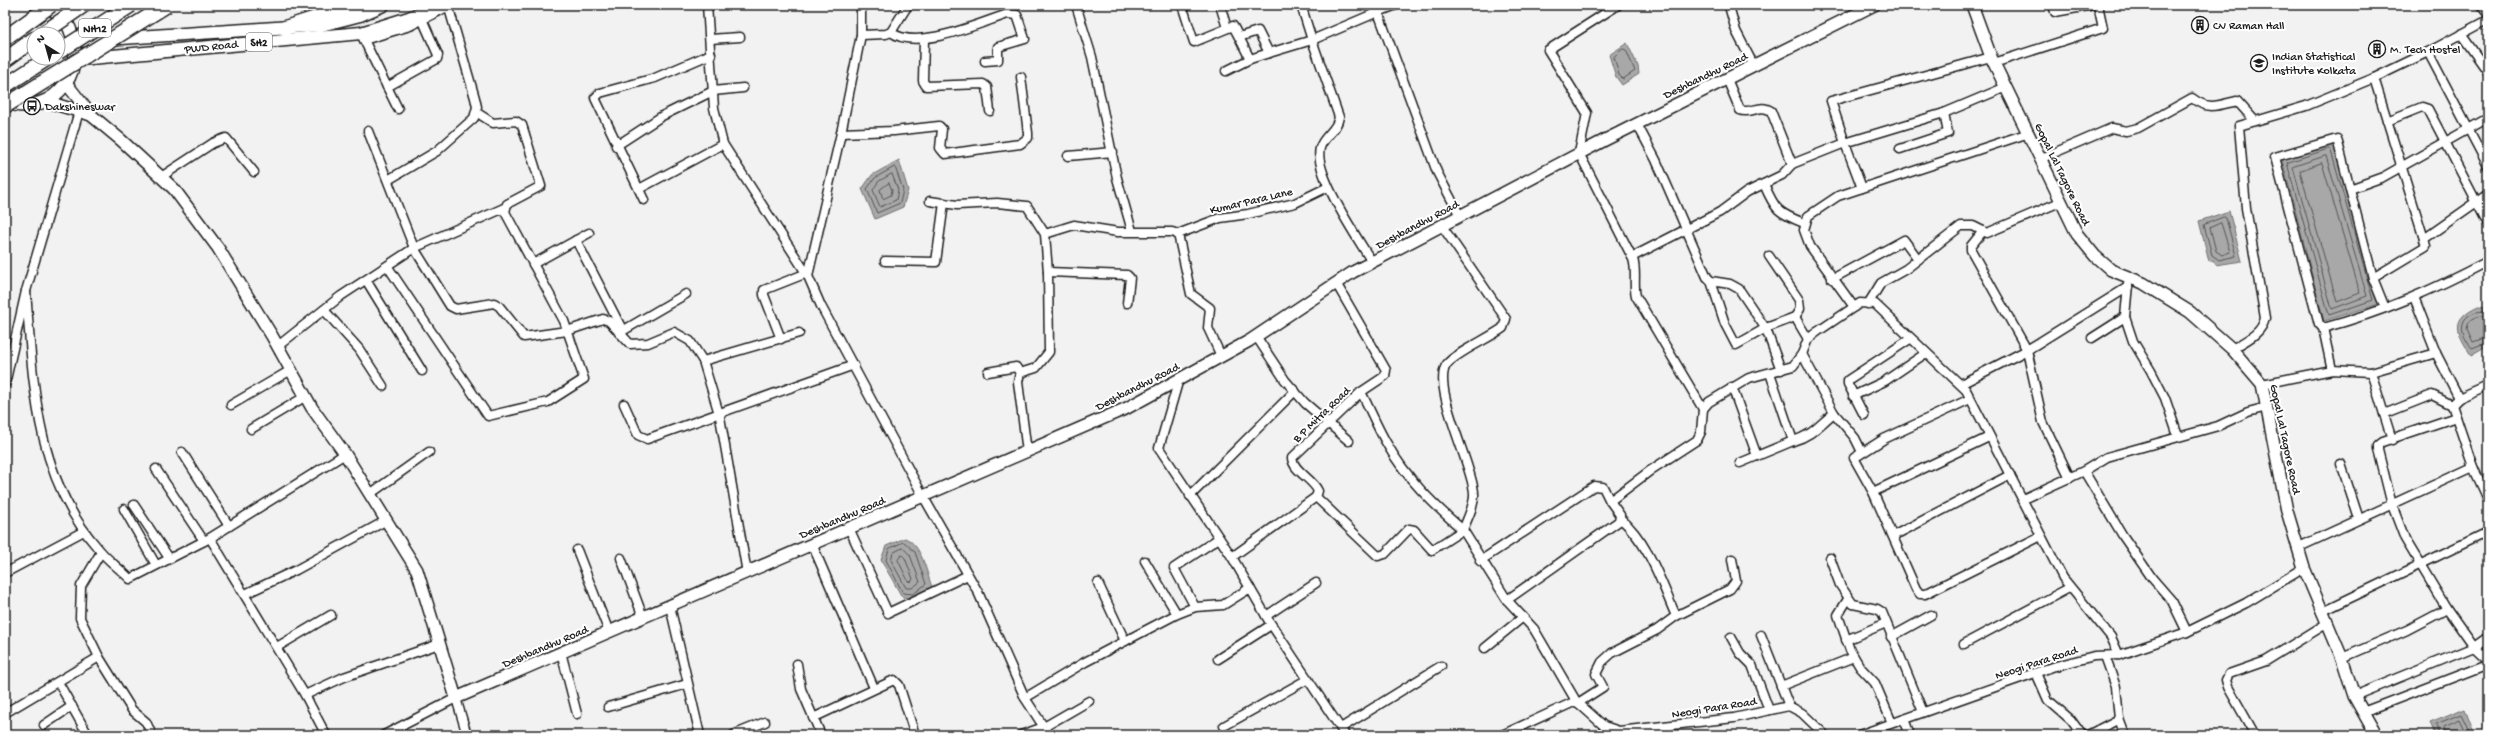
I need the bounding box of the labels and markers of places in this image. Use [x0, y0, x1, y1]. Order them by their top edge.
building icon: CV Raman Hall [2190, 15, 2210, 35]
place label: CV Raman Hall [2213, 20, 2285, 34]
building icon: M. Tech Hostel [2367, 39, 2387, 59]
place label: M. Tech Hostel [2390, 44, 2461, 58]
place label: Indian Statistical Institute Kolkata [2272, 51, 2356, 79]
school or university icon: Indian Statistical Institute Kolkata [2249, 53, 2269, 73]
bus stop icon: Dakshineswar [22, 96, 42, 116]
place label: Dakshineswar [44, 101, 117, 115]

